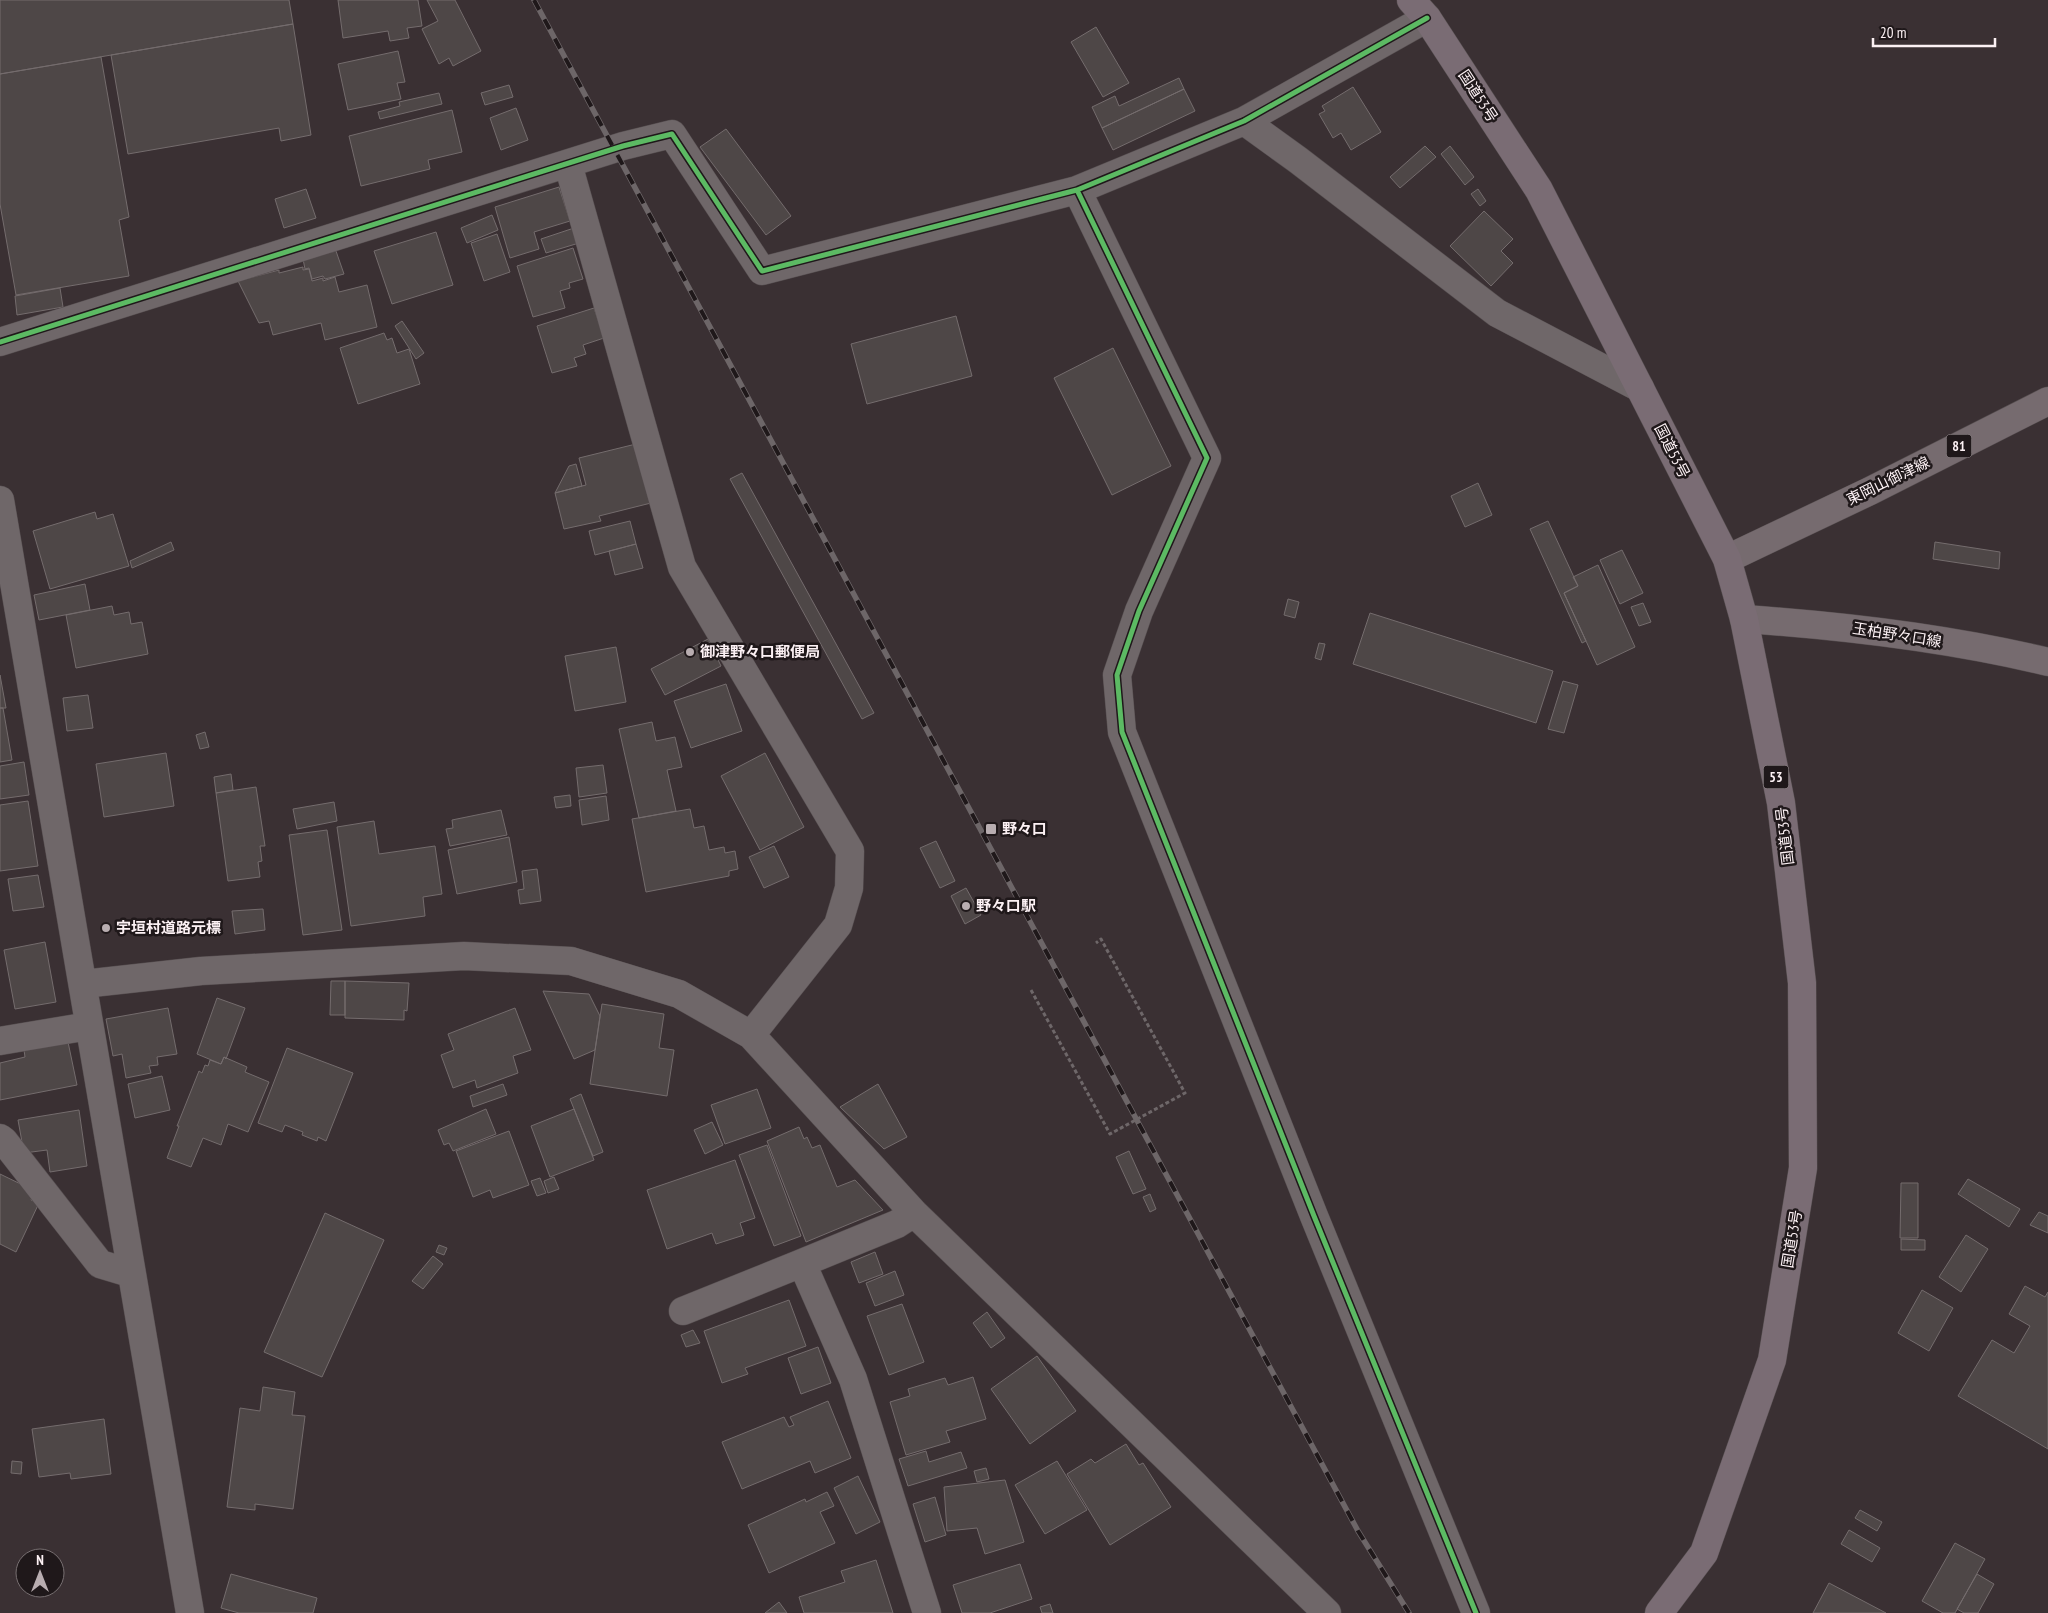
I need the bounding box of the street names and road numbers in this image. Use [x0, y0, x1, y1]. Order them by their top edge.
street label: 国道53号 [1455, 66, 1502, 125]
street label: 国道53号 [1651, 420, 1694, 481]
road number: 81 [1946, 434, 1972, 458]
street label: 東岡山御津線 [1843, 452, 1932, 509]
street label: 玉柏野々口線 [1851, 618, 1943, 651]
road number: 53 [1764, 766, 1788, 789]
street label: 国道53号 [1772, 806, 1797, 866]
street label: 国道53号 [1778, 1209, 1805, 1269]

